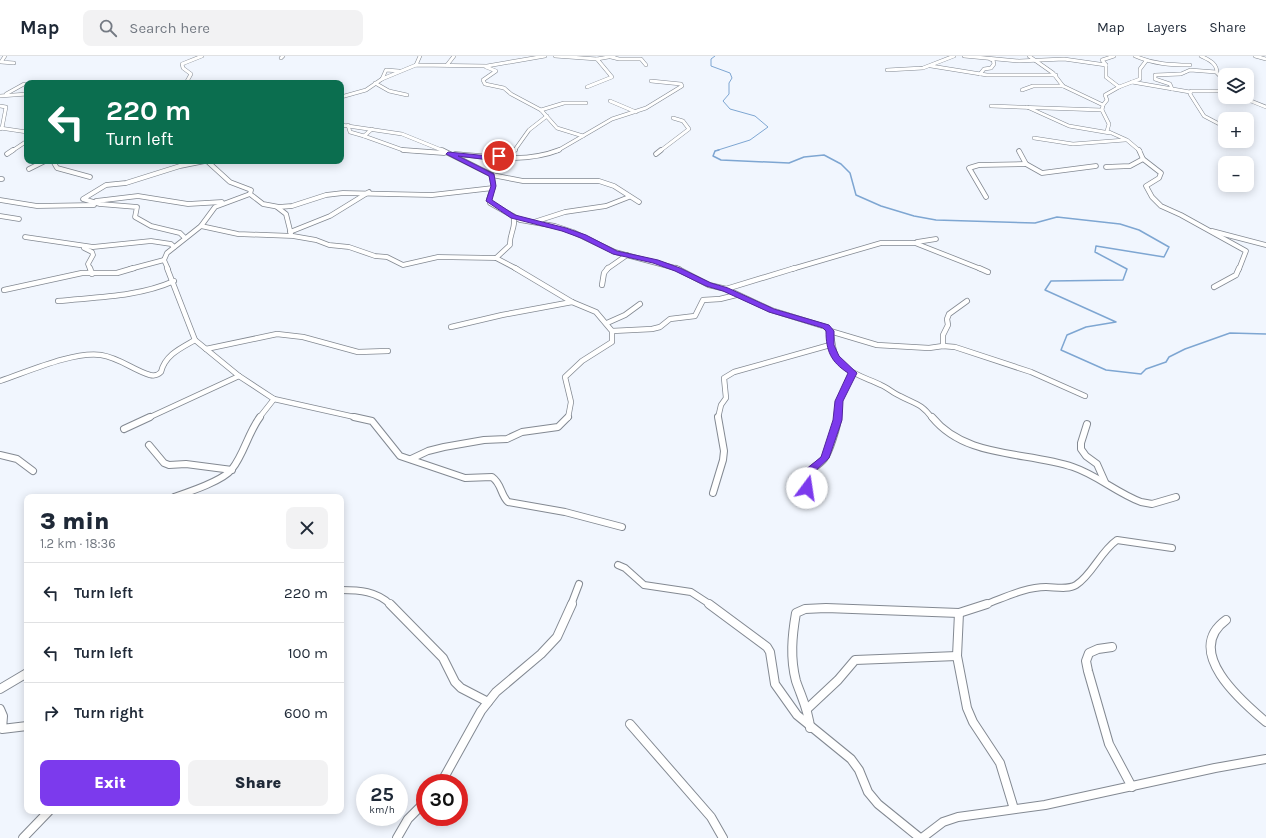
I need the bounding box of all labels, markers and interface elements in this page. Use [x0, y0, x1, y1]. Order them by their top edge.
search box [83, 10, 363, 46]
text: Map [20, 17, 59, 39]
icon: search [97, 17, 119, 39]
text: Search here [129, 19, 210, 37]
text: Map [1097, 19, 1125, 36]
text: Layers [1147, 19, 1187, 36]
text: Share [1209, 19, 1246, 36]
map controls [1218, 68, 1254, 192]
button: layers [1218, 68, 1254, 104]
text: 220 m [106, 94, 191, 127]
icon: left [40, 96, 92, 148]
button: + [1218, 112, 1254, 148]
text: Turn left [106, 128, 174, 150]
pin [482, 139, 516, 173]
icon: arrive [488, 145, 510, 167]
button: − [1218, 156, 1254, 192]
position arrow [786, 467, 828, 509]
text: 3 min [40, 507, 109, 535]
button: close [286, 507, 328, 549]
text: 1.2 km · 18:36 [40, 536, 116, 551]
icon: left [40, 582, 62, 604]
text: Turn left [74, 584, 133, 602]
text: 220 m [284, 584, 328, 602]
icon: left [40, 642, 62, 664]
text: Turn left [74, 644, 133, 662]
text: 100 m [288, 644, 328, 662]
icon: right [40, 702, 62, 724]
text: Turn right [74, 704, 144, 722]
text: 600 m [284, 704, 328, 722]
button: Exit [40, 760, 180, 806]
button: Share [188, 760, 328, 806]
speed limit sign: 30 [416, 774, 468, 826]
text: 25 [370, 783, 394, 806]
text: km/h [369, 804, 395, 816]

